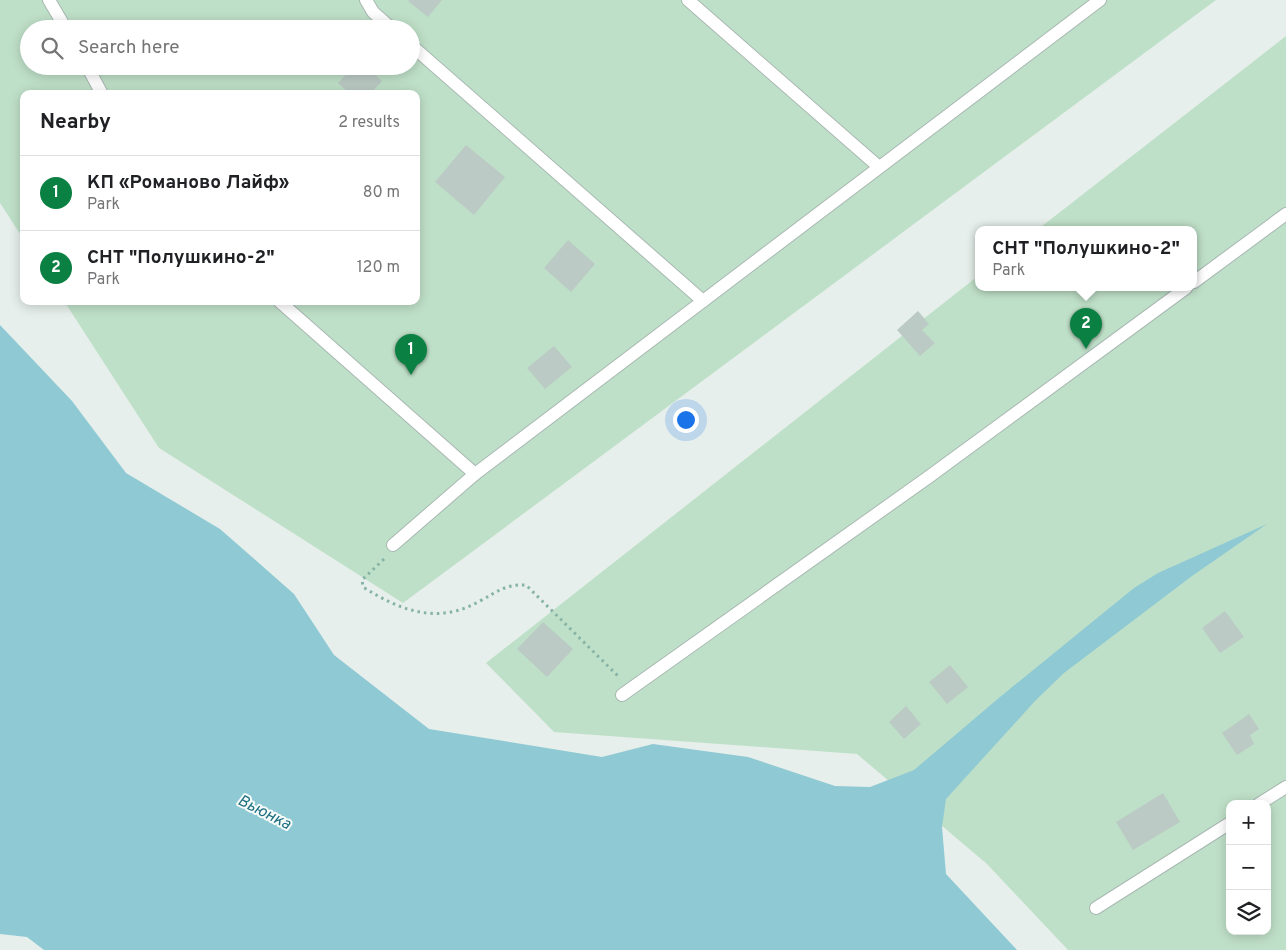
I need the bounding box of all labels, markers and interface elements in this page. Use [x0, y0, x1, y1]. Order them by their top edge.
search box [20, 20, 420, 75]
icon: search [38, 34, 66, 62]
text: Search here [78, 36, 180, 60]
text: Nearby [40, 109, 111, 136]
text: 2 results [338, 113, 400, 133]
text: КП «Романово Лайф» [87, 171, 290, 195]
text: 1 [53, 183, 59, 203]
text: 80 m [363, 183, 400, 203]
text: Park [87, 195, 120, 215]
popup [975, 226, 1197, 291]
text: СНТ "Полушкино-2" [992, 237, 1180, 261]
text: СНТ "Полушкино-2" [87, 246, 275, 270]
text: 2 [51, 258, 61, 278]
text: 120 m [357, 258, 400, 278]
text: Park [992, 261, 1025, 281]
text: Park [87, 270, 120, 290]
pin: 2 [1070, 308, 1102, 349]
pin: 1 [395, 334, 427, 375]
your location [673, 407, 699, 433]
water label: Вьюнка [234, 791, 295, 835]
map controls [1226, 800, 1271, 935]
button: + [1226, 800, 1271, 845]
button: − [1226, 845, 1271, 890]
button: layers [1226, 890, 1271, 935]

